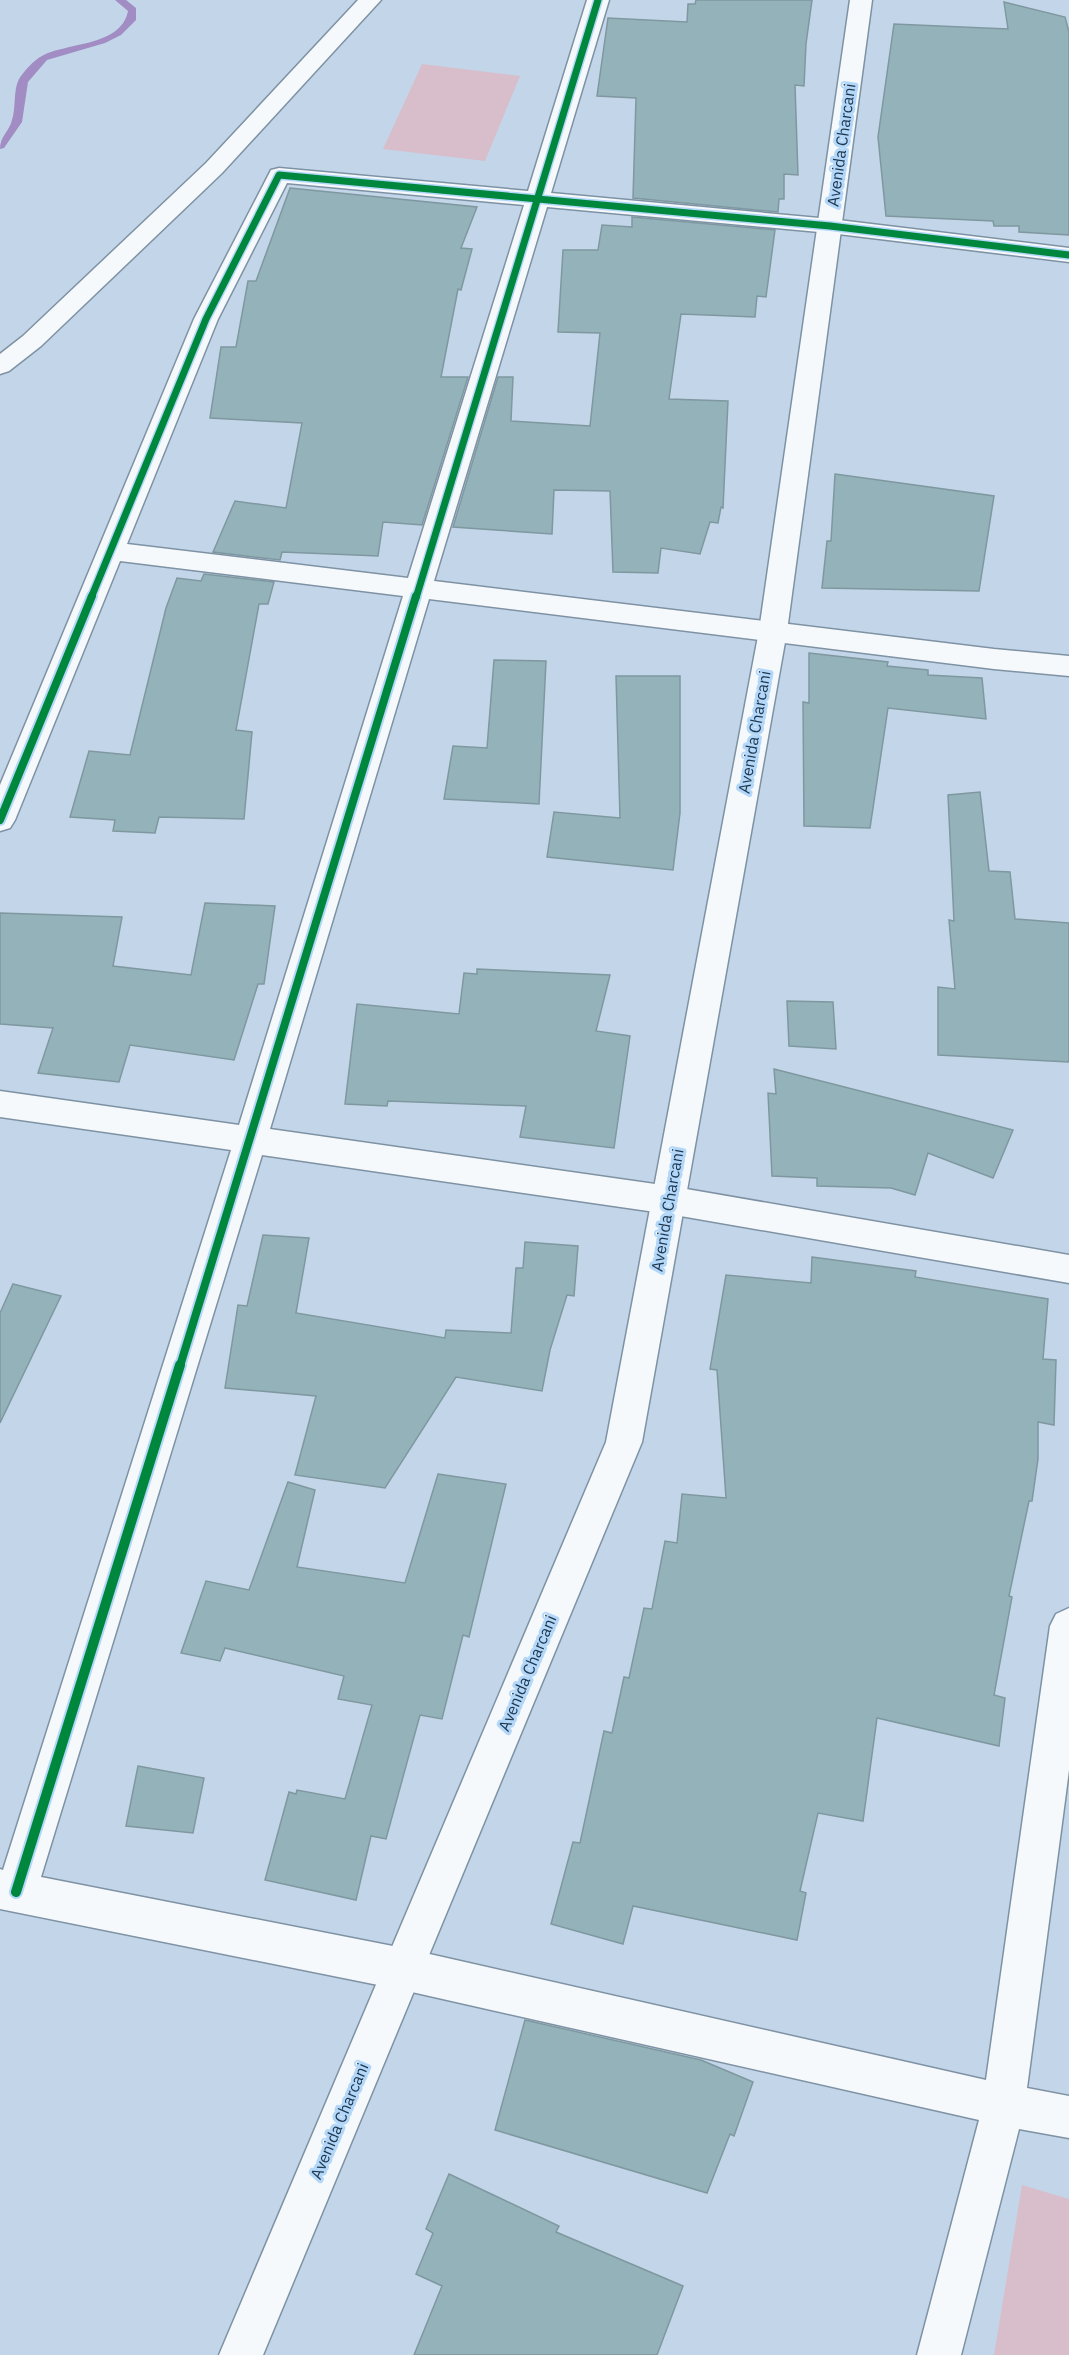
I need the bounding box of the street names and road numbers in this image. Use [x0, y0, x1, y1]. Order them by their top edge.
street label: Avenida Charcani [822, 82, 860, 208]
street label: Avenida Charcani [733, 669, 775, 795]
street label: Avenida Charcani [646, 1147, 688, 1273]
street label: Avenida Charcani [494, 1612, 560, 1734]
street label: Avenida Charcani [306, 2060, 372, 2182]

